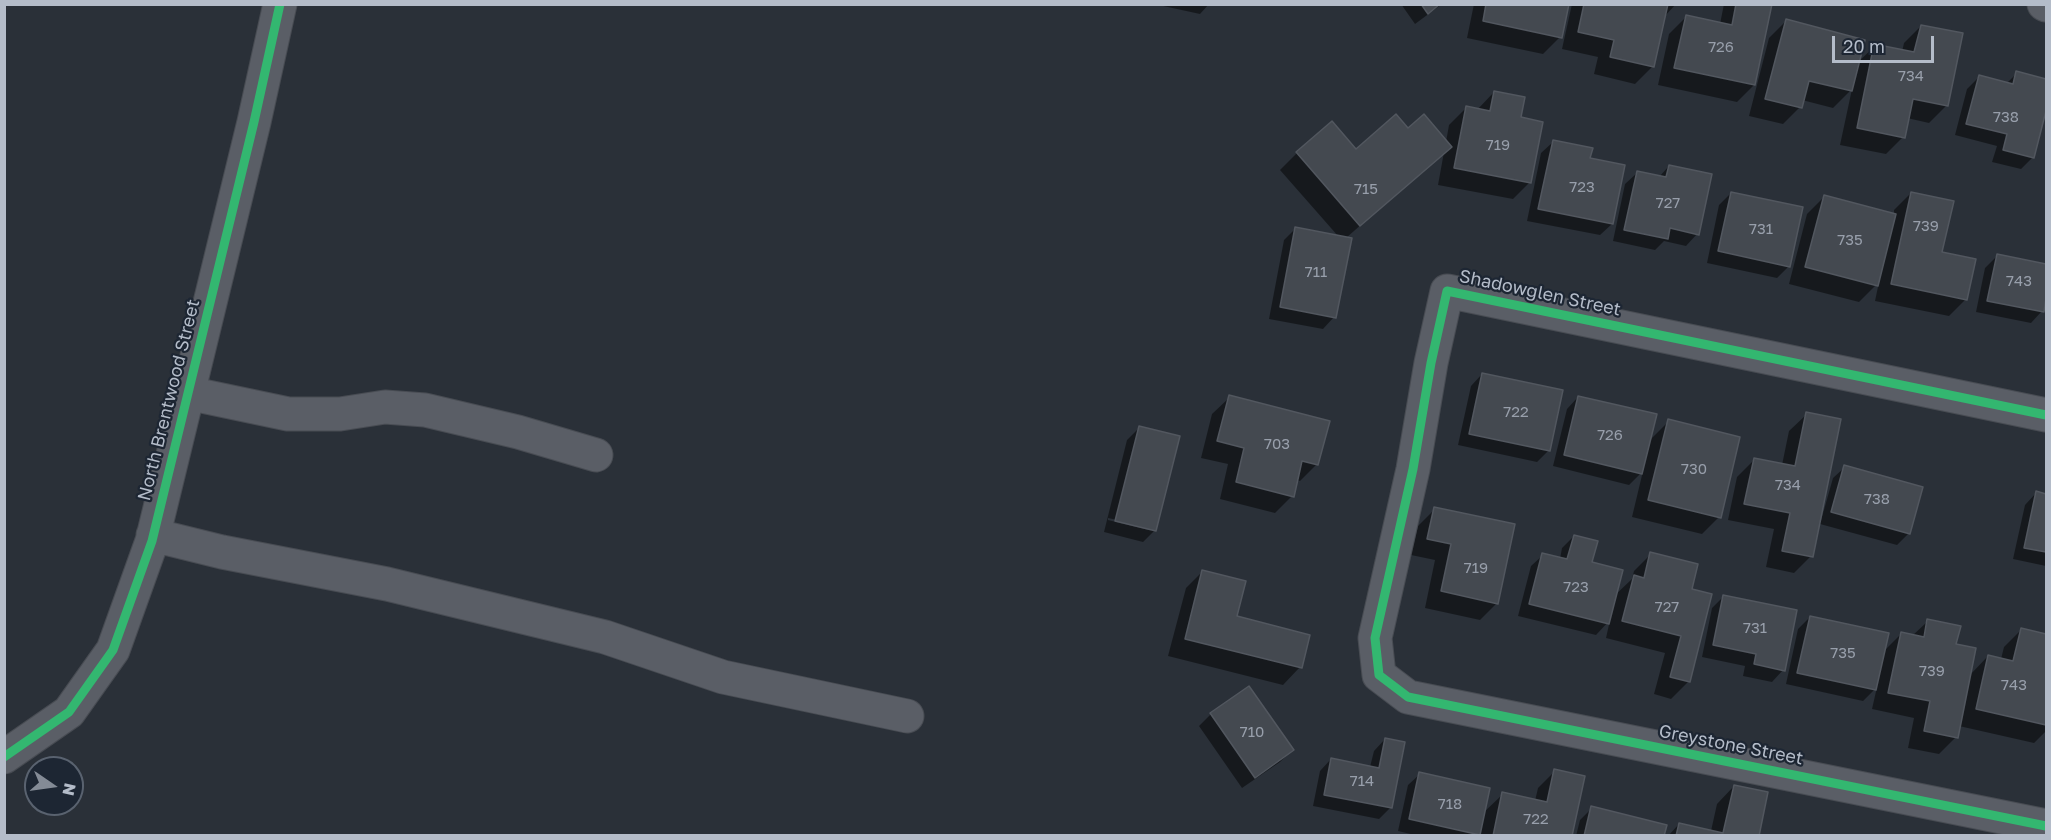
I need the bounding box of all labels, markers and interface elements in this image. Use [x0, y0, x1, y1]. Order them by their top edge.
scale bar [1835, 24, 1937, 62]
text: 20 m [1843, 35, 1885, 57]
house number: 726 [1708, 38, 1734, 56]
house number: 734 [1898, 67, 1924, 85]
house number: 738 [1993, 108, 2019, 126]
house number: 719 [1486, 136, 1510, 154]
house number: 723 [1569, 178, 1595, 196]
house number: 715 [1354, 180, 1378, 198]
house number: 727 [1656, 194, 1680, 212]
house number: 739 [1913, 217, 1939, 235]
house number: 731 [1749, 220, 1773, 238]
house number: 735 [1837, 231, 1863, 249]
house number: 711 [1305, 263, 1327, 281]
street label: Shadowglen Street [1457, 265, 1623, 321]
house number: 743 [2006, 272, 2032, 290]
street label: North Brentwood Street [133, 297, 205, 503]
house number: 722 [1503, 403, 1529, 421]
house number: 726 [1597, 426, 1623, 444]
house number: 703 [1264, 435, 1290, 453]
house number: 730 [1681, 460, 1707, 478]
house number: 734 [1775, 476, 1801, 494]
house number: 738 [1864, 490, 1890, 508]
house number: 719 [1464, 559, 1488, 577]
house number: 723 [1563, 578, 1589, 596]
house number: 727 [1655, 598, 1679, 616]
house number: 731 [1743, 619, 1767, 637]
house number: 735 [1830, 644, 1856, 662]
house number: 739 [1919, 662, 1945, 680]
house number: 743 [2001, 676, 2027, 694]
street label: Greystone Street [1657, 720, 1805, 770]
house number: 710 [1240, 723, 1264, 741]
north arrow [24, 756, 84, 816]
house number: 714 [1350, 772, 1374, 790]
text: N [58, 781, 81, 798]
house number: 718 [1438, 795, 1462, 813]
house number: 722 [1523, 810, 1549, 828]

